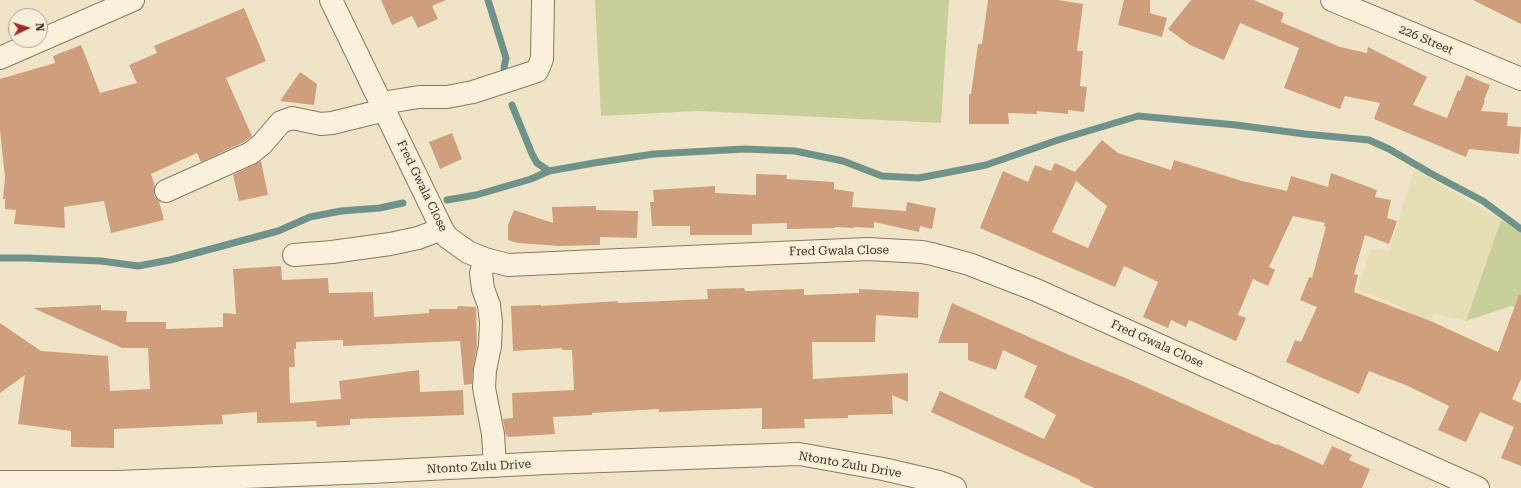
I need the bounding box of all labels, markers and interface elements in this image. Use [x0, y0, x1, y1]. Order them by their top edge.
north arrow [8, 8, 48, 48]
street label: 226 Street [1397, 22, 1455, 58]
text: N [33, 23, 46, 32]
street label: Fred Gwala Close [394, 138, 450, 234]
street label: Fred Gwala Close [789, 243, 889, 259]
street label: Fred Gwala Close [1108, 317, 1206, 371]
street label: Ntonto Zulu Drive [797, 449, 903, 481]
street label: Ntonto Zulu Drive [427, 457, 531, 477]

